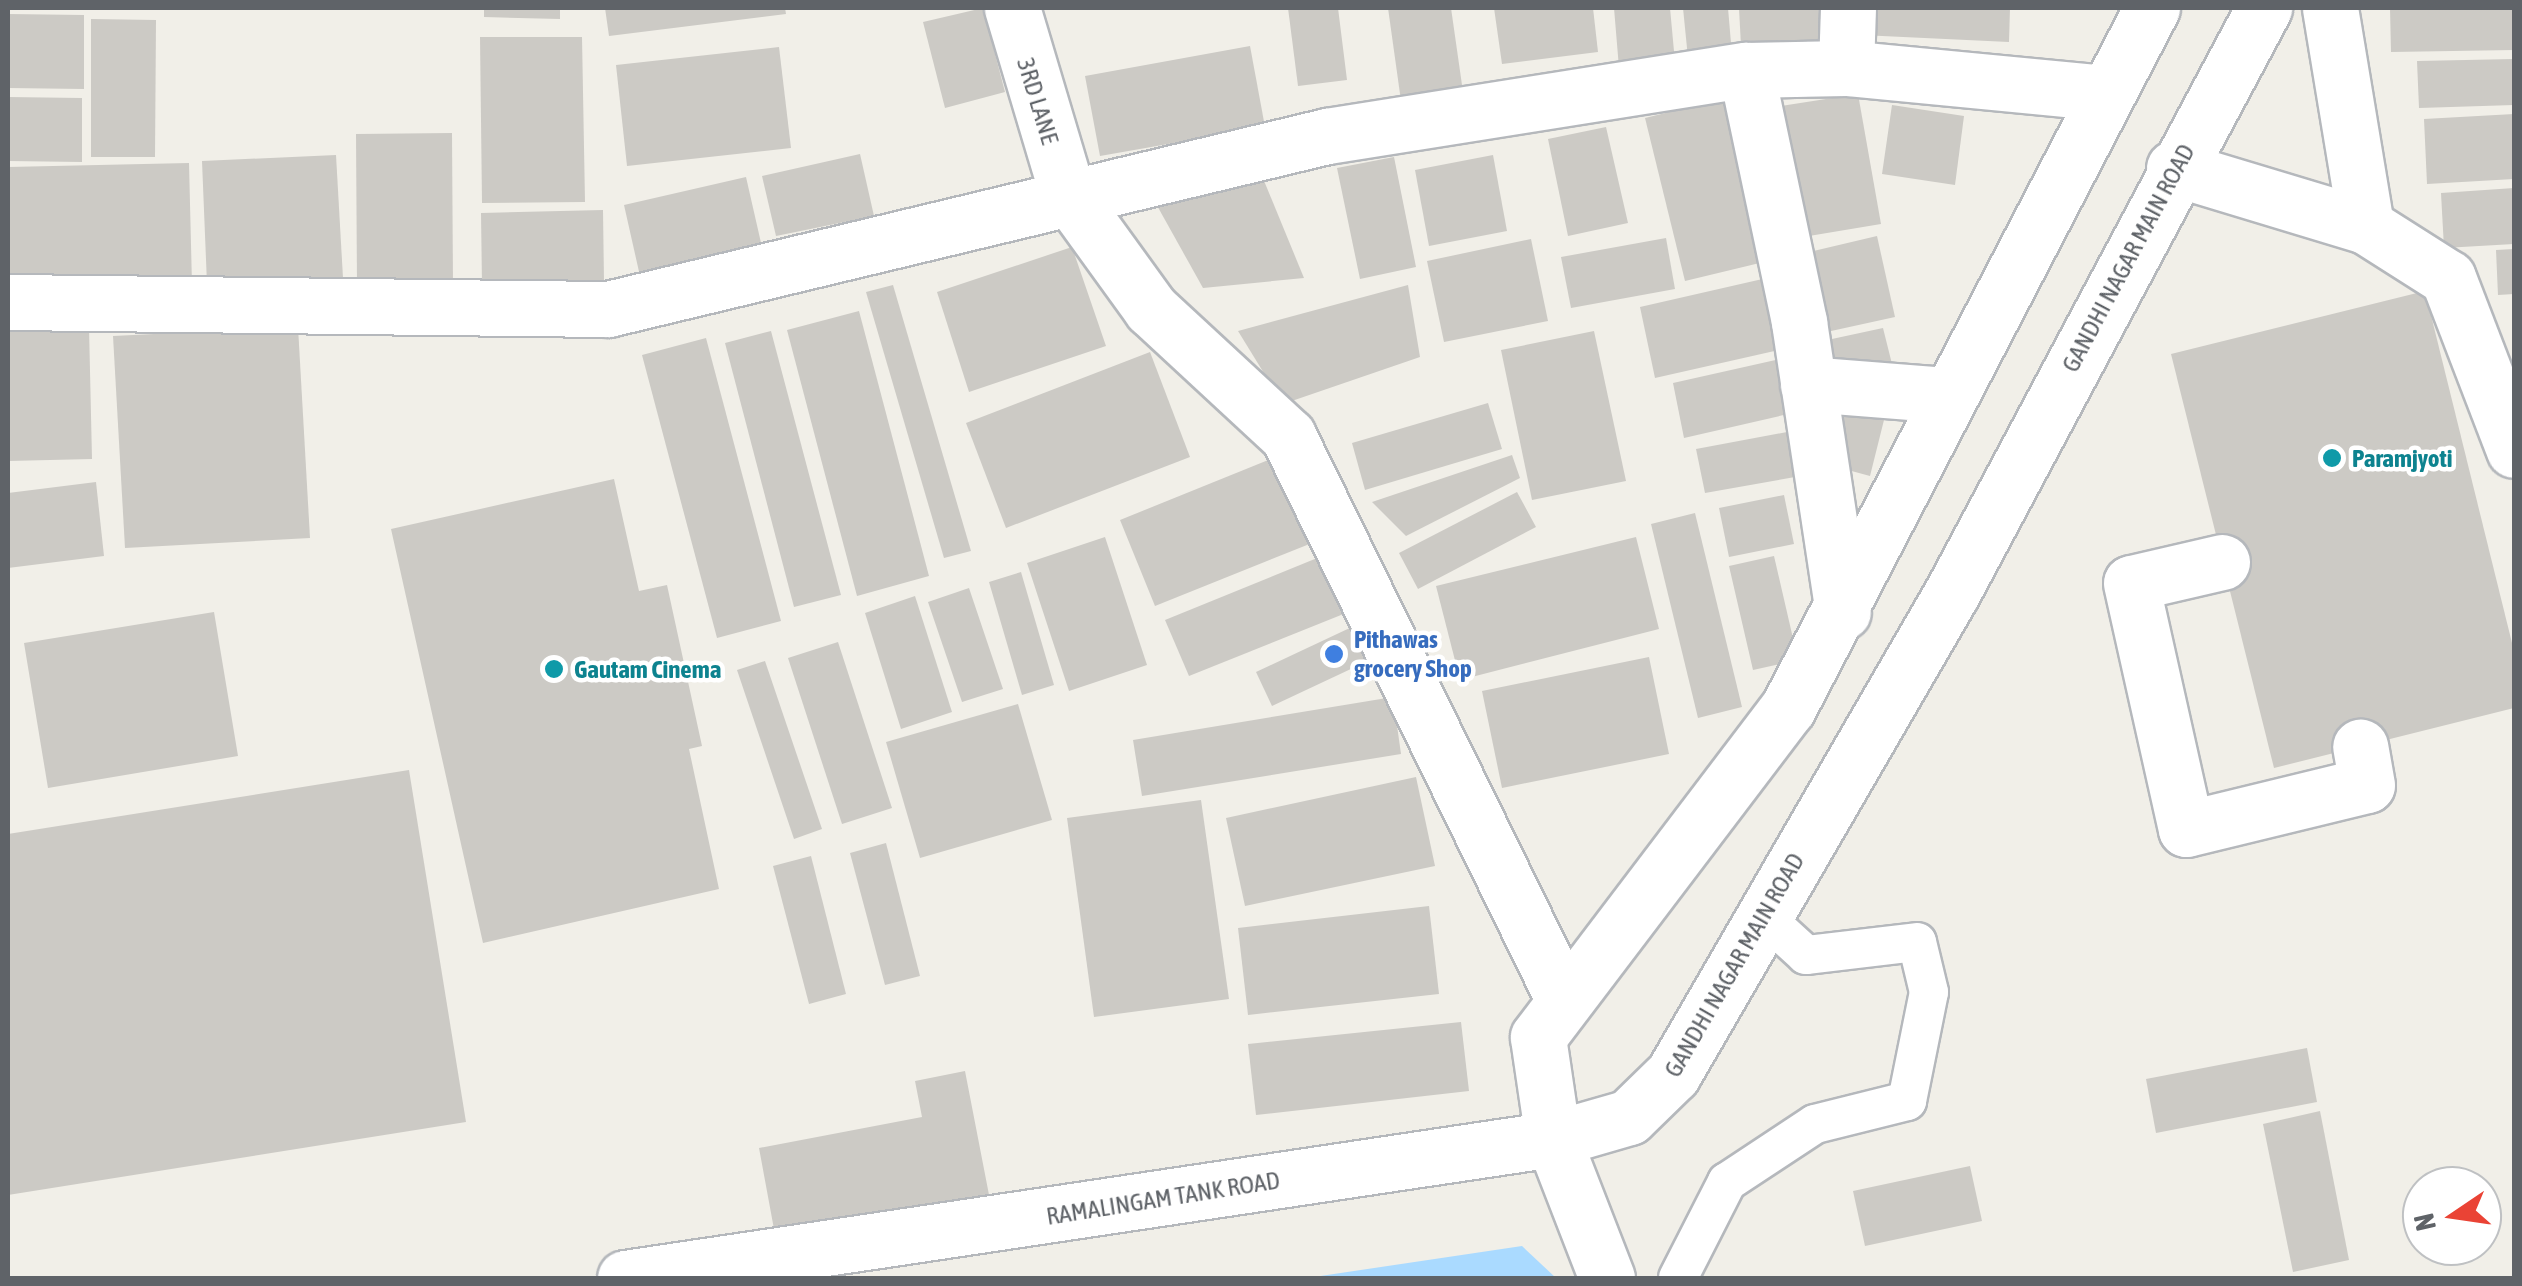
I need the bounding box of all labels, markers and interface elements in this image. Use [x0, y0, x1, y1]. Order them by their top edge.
street label: 3RD LANE [1011, 54, 1065, 148]
street label: GANDHI NAGAR MAIN ROAD [2055, 139, 2201, 377]
place label: Paramjyoti [2352, 443, 2452, 473]
marker: Paramjyoti [2321, 447, 2343, 469]
place label: Pithawas grocery Shop [1354, 625, 1472, 684]
marker: Pithawas grocery Shop [1323, 643, 1345, 665]
place label: Gautam Cinema [574, 654, 721, 684]
marker: Gautam Cinema [543, 658, 565, 680]
street label: GANDHI NAGAR MAIN ROAD [1658, 848, 1810, 1082]
street label: RAMALINGAM TANK ROAD [1044, 1165, 1282, 1231]
north arrow [2402, 1166, 2502, 1266]
text: N [2407, 1211, 2442, 1234]

